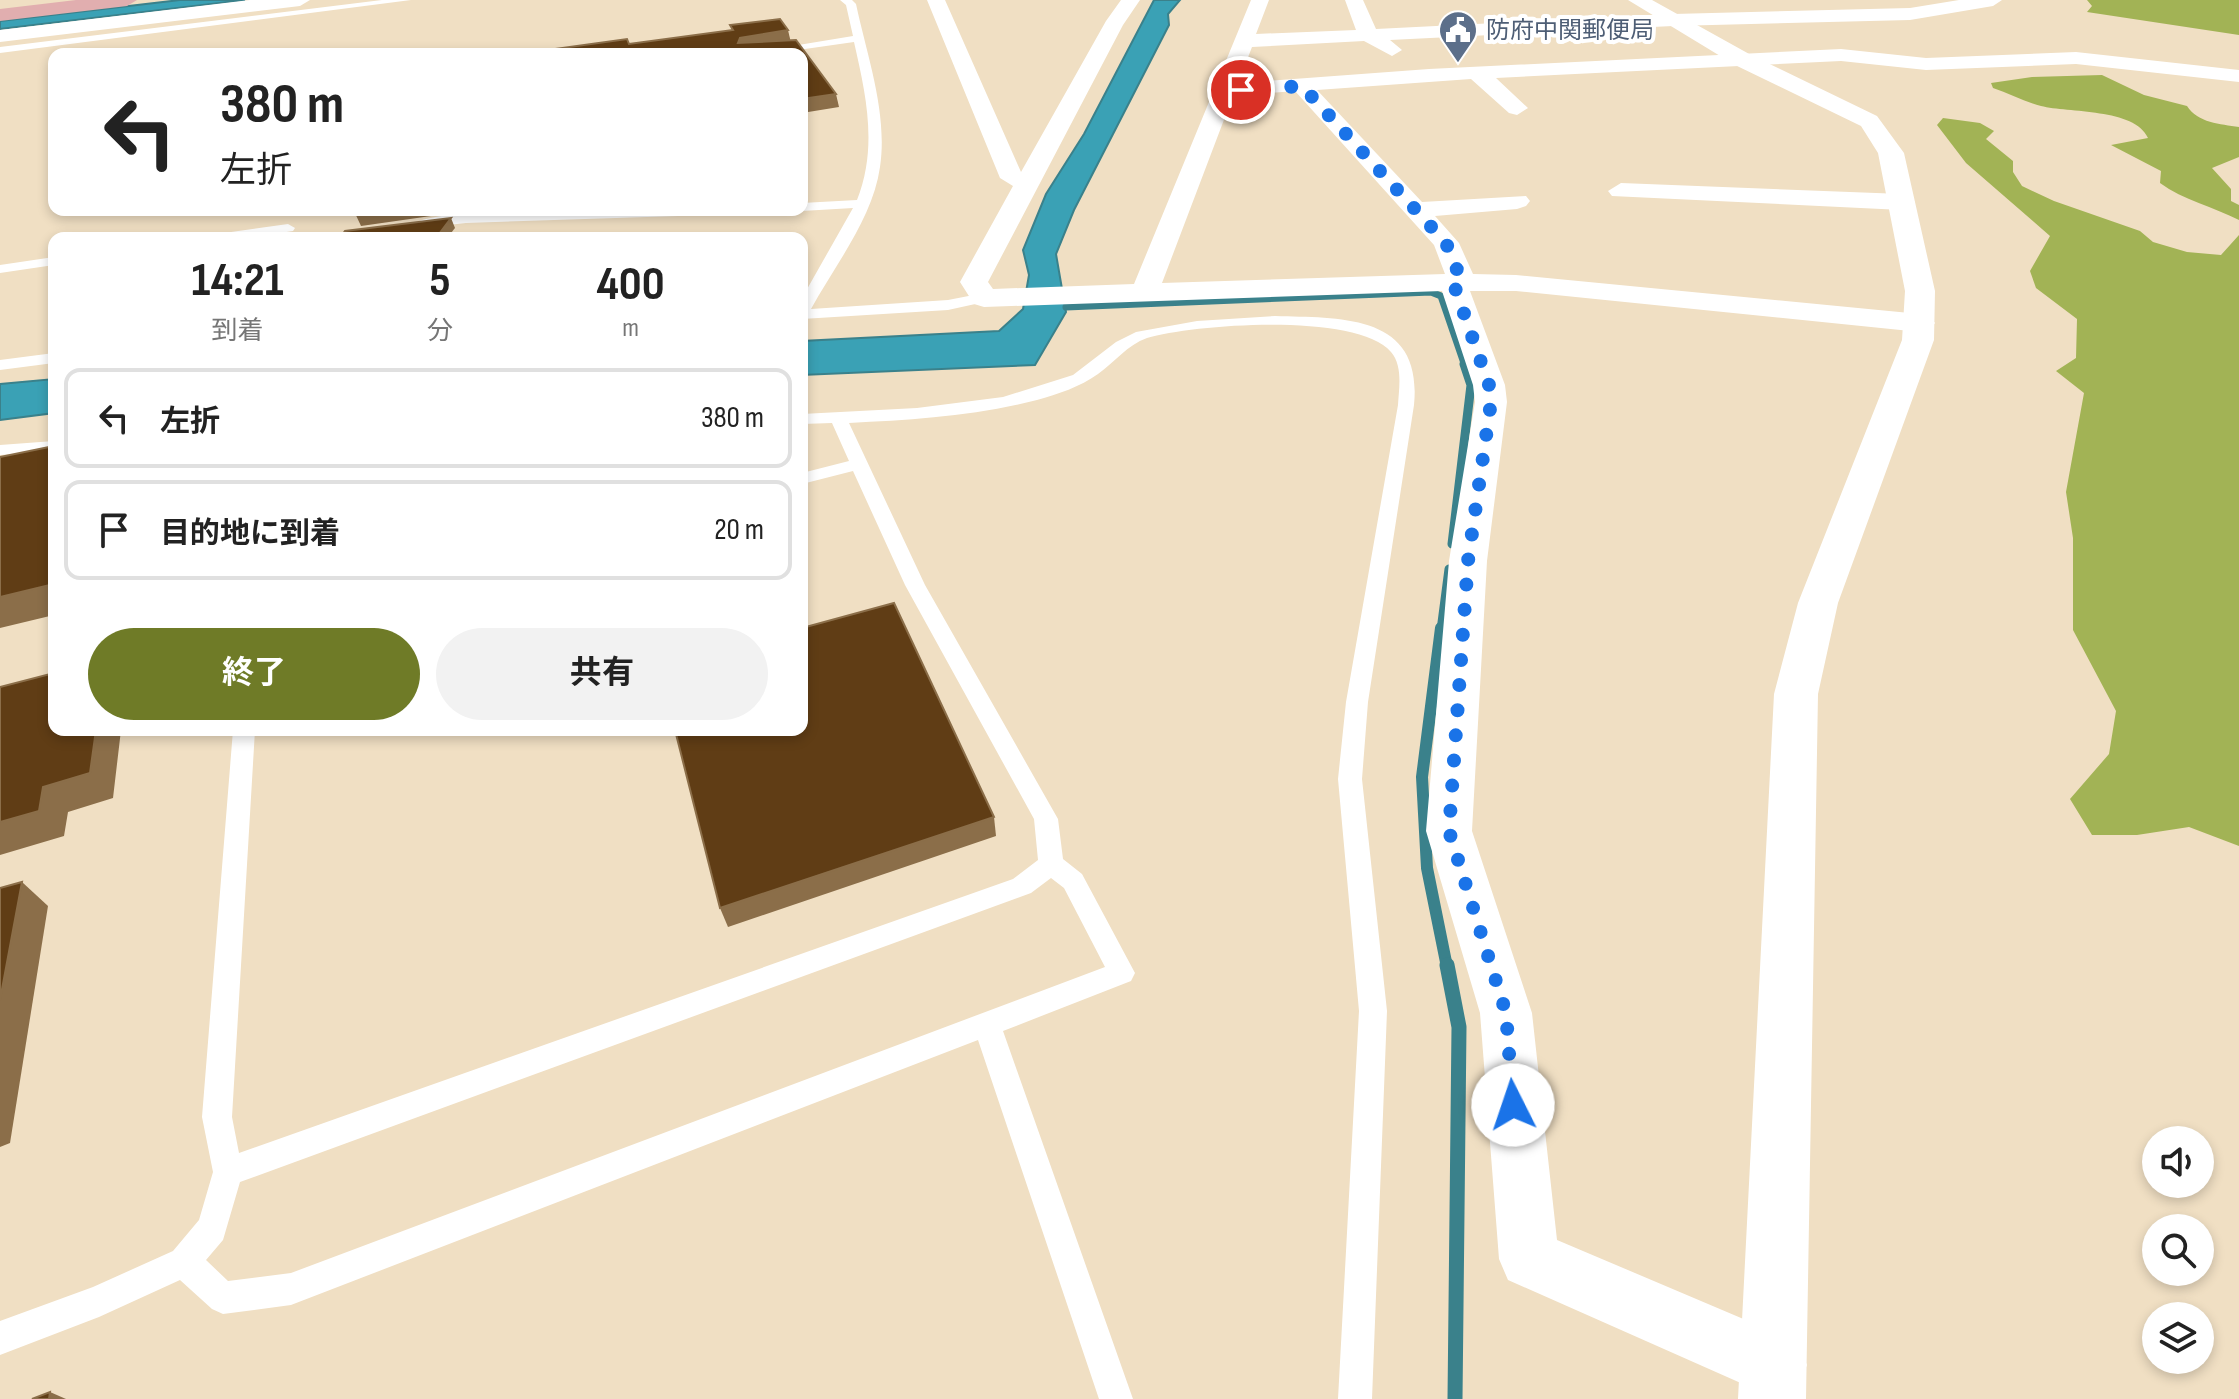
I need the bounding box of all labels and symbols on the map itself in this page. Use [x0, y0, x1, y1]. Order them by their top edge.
public building icon: 防府中関郵便局 [1437, 9, 1479, 64]
place label: 防府中関郵便局 [1486, 16, 1654, 45]
pin [1207, 56, 1275, 124]
position arrow [1471, 1063, 1555, 1147]

